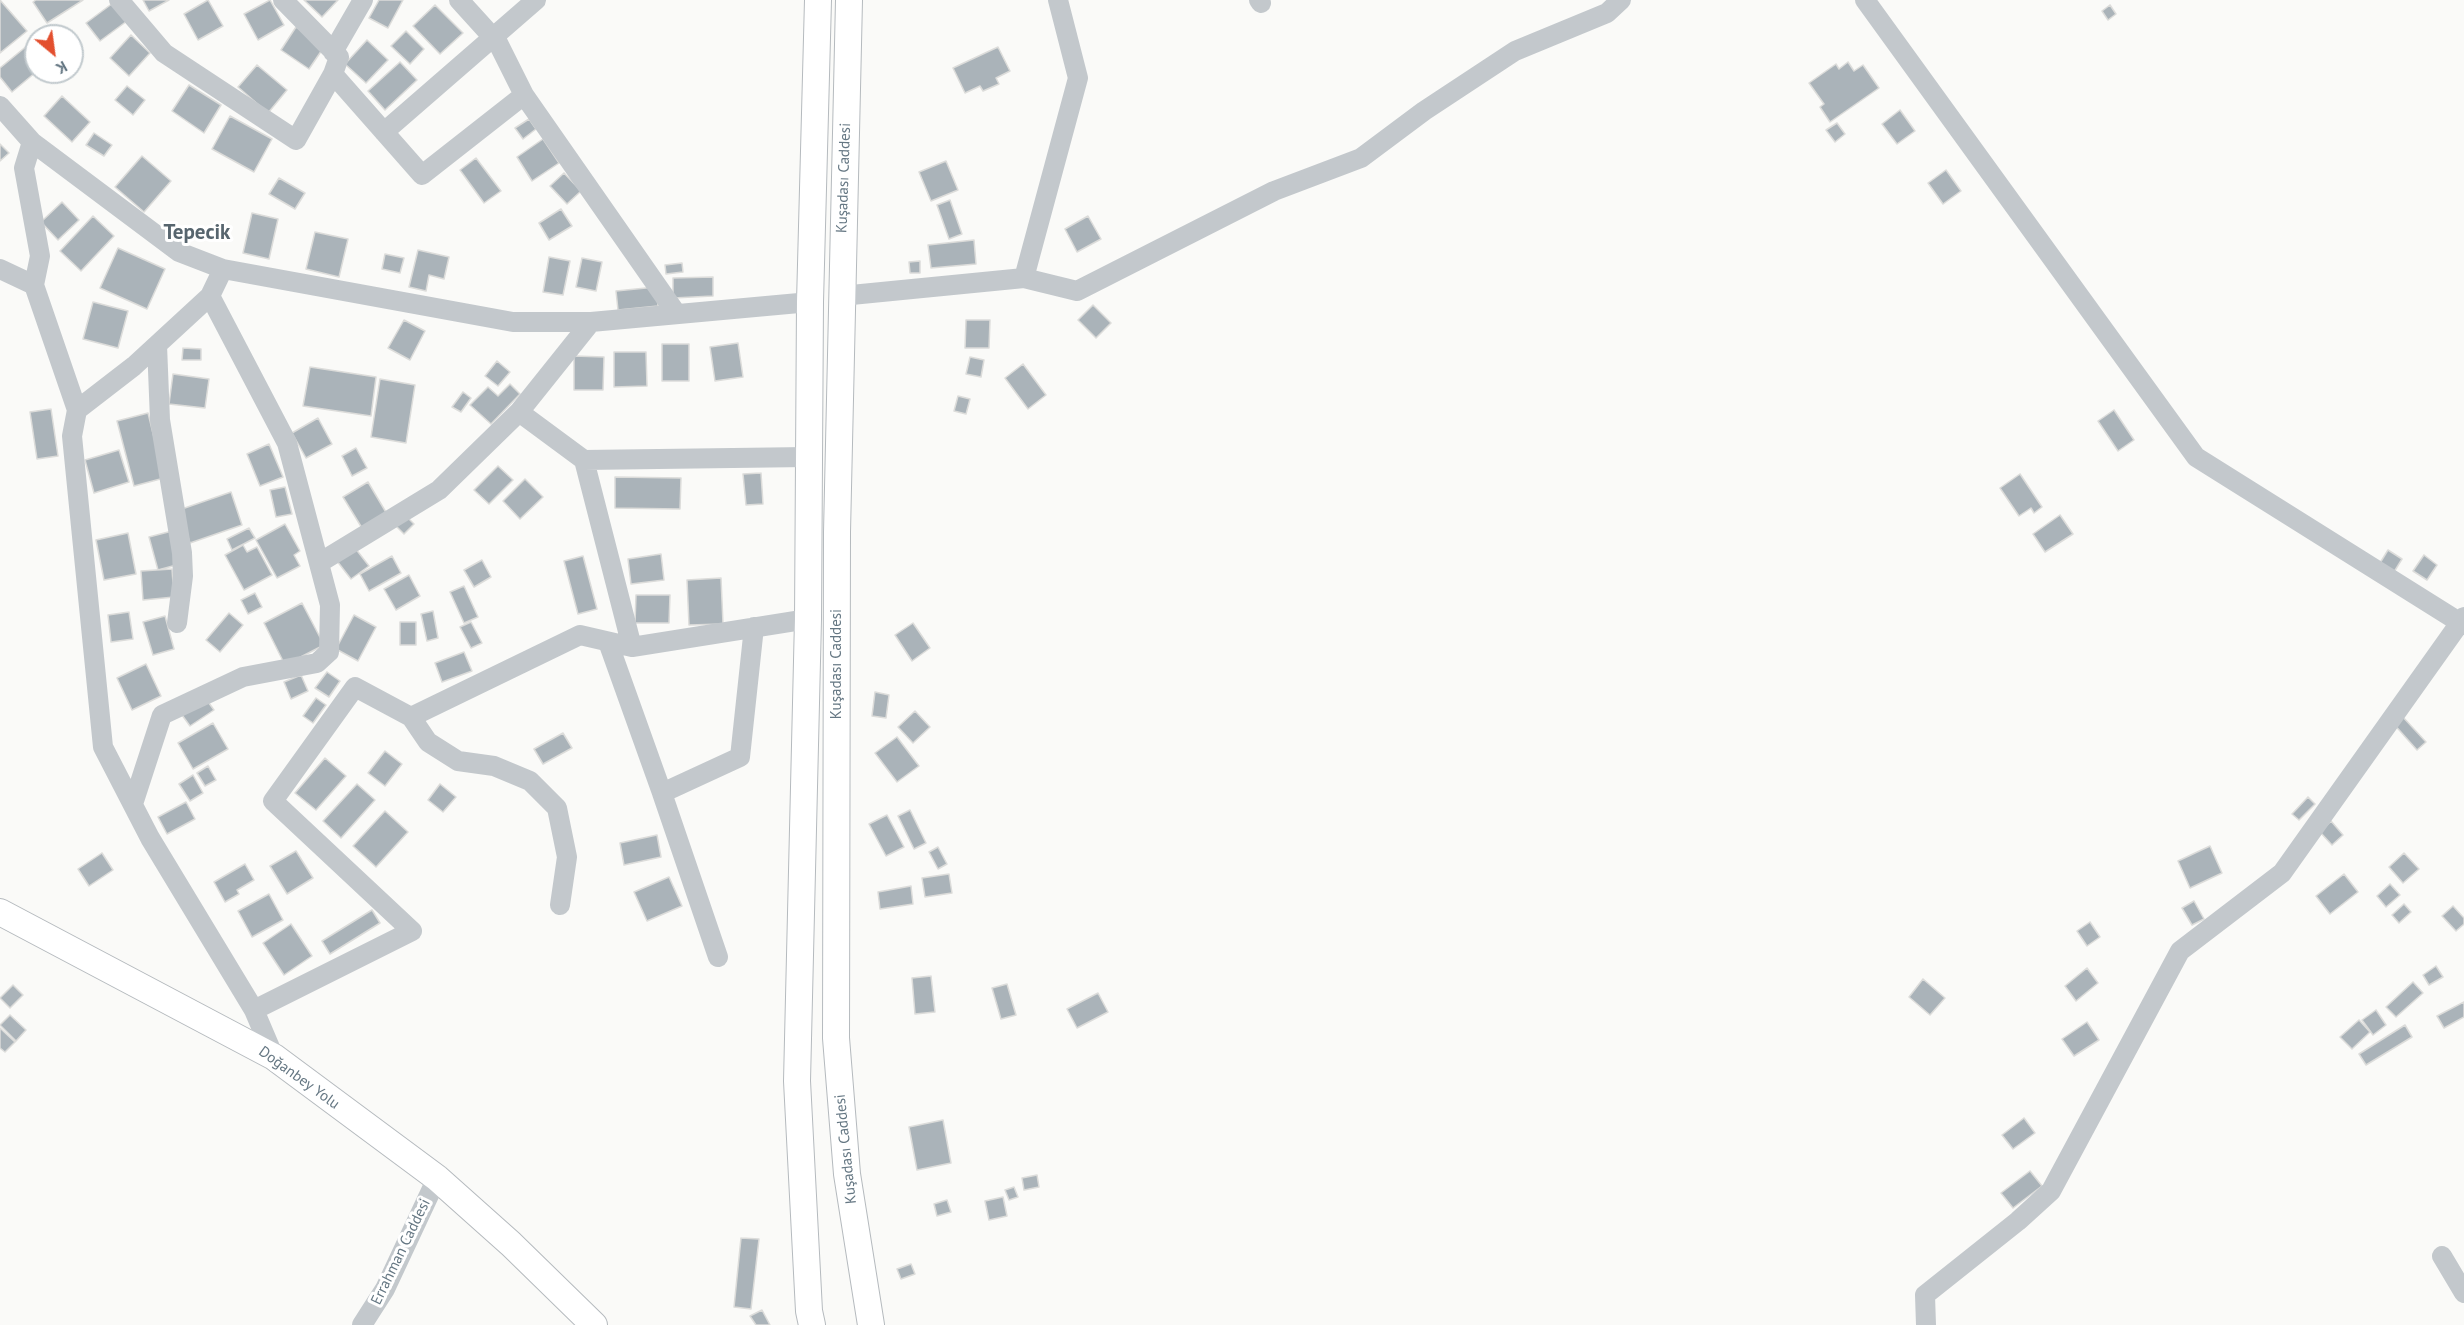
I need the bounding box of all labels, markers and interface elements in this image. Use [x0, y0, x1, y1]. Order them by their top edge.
north arrow [24, 24, 84, 84]
text: K [53, 57, 71, 79]
street label: Kuşadası Caddesi [833, 123, 855, 233]
district label: Tepecik [164, 220, 230, 246]
street label: Kuşadası Caddesi [828, 609, 846, 719]
street label: Doğanbey Yolu [255, 1043, 343, 1113]
street label: Kuşadası Caddesi [831, 1093, 861, 1205]
street label: Errahman Caddesi [368, 1196, 434, 1308]

